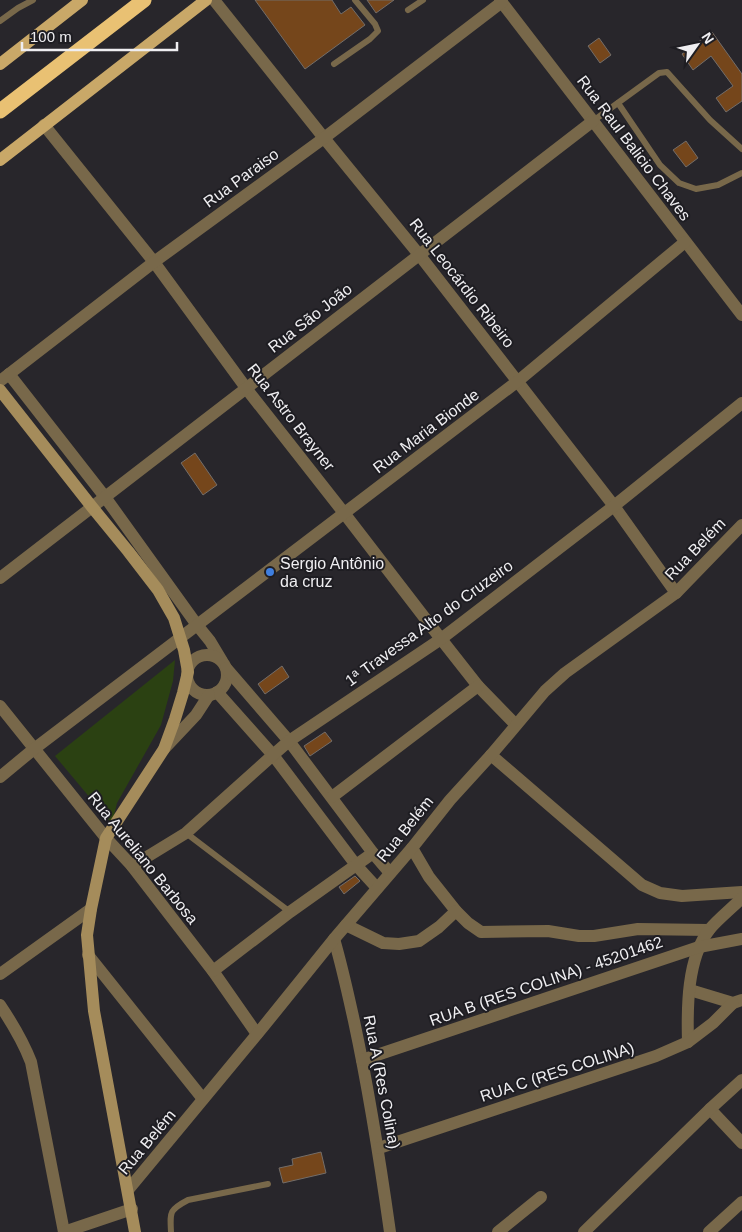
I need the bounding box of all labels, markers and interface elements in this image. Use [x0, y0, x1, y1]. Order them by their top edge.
scale bar [22, 20, 178, 52]
north arrow [672, 20, 722, 70]
text: 100 m [30, 28, 72, 45]
text: N [698, 29, 717, 47]
street label: Rua Raul Balicio Chaves [574, 72, 694, 224]
street label: Rua Paraiso [200, 145, 282, 211]
street label: Rua Leocárdio Ribeiro [406, 215, 518, 351]
street label: Rua São João [265, 280, 355, 356]
street label: Rua Astro Brayner [244, 360, 338, 474]
street label: Rua Maria Bionde [370, 386, 482, 476]
street label: Rua Belém [661, 515, 729, 583]
place label: Sergio Antônio da cruz [280, 555, 384, 590]
street label: 1ª Travessa Alto do Cruzeiro [342, 557, 516, 689]
marker: Sergio Antônio da cruz [264, 566, 276, 578]
street label: Rua Aureliano Barbosa [85, 789, 201, 927]
street label: Rua Belém [373, 793, 437, 865]
street label: RUA B (RES COLINA) - 45201462 [427, 933, 665, 1029]
street label: Rua A (Res Colina) [361, 1014, 403, 1150]
street label: RUA C (RES COLINA) [478, 1039, 636, 1105]
street label: Rua Belém [115, 1106, 179, 1178]

